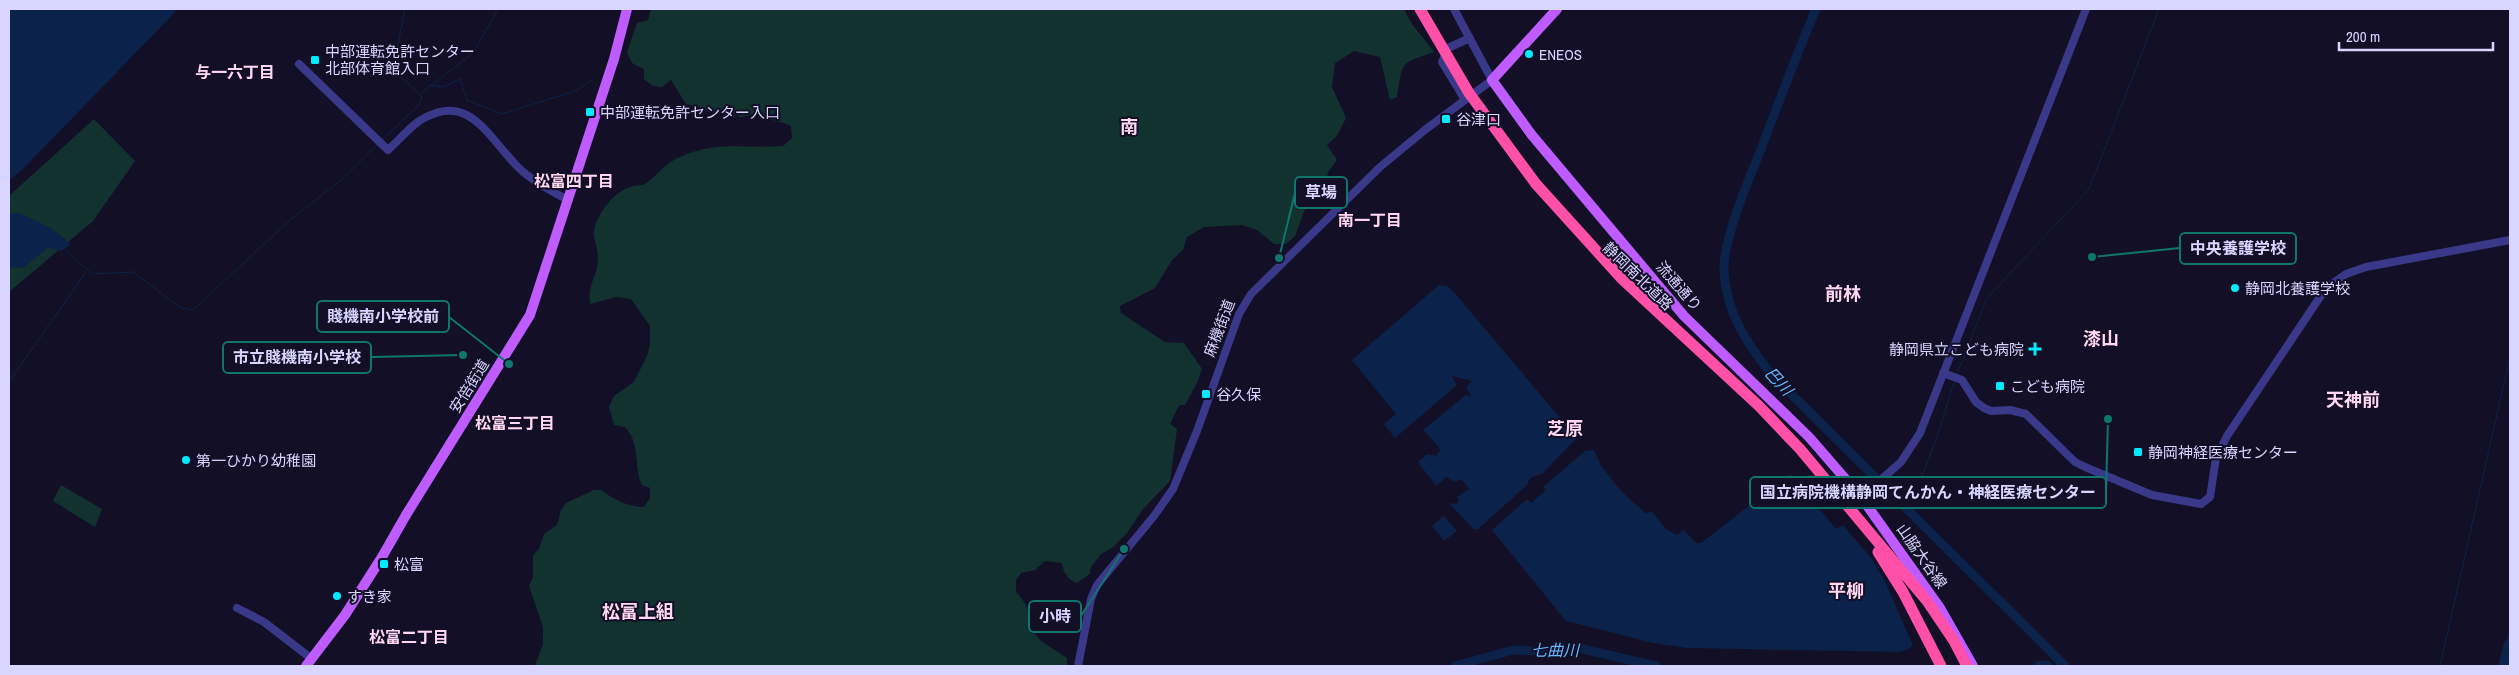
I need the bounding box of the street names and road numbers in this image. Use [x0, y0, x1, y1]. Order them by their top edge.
street label: 静岡南北道路 [1598, 237, 1678, 315]
street label: 流通通り [1651, 256, 1707, 316]
street label: 麻機街道 [1198, 296, 1240, 360]
street label: 安倍街道 [444, 355, 494, 417]
street label: 山脇大谷線 [1892, 519, 1952, 593]

